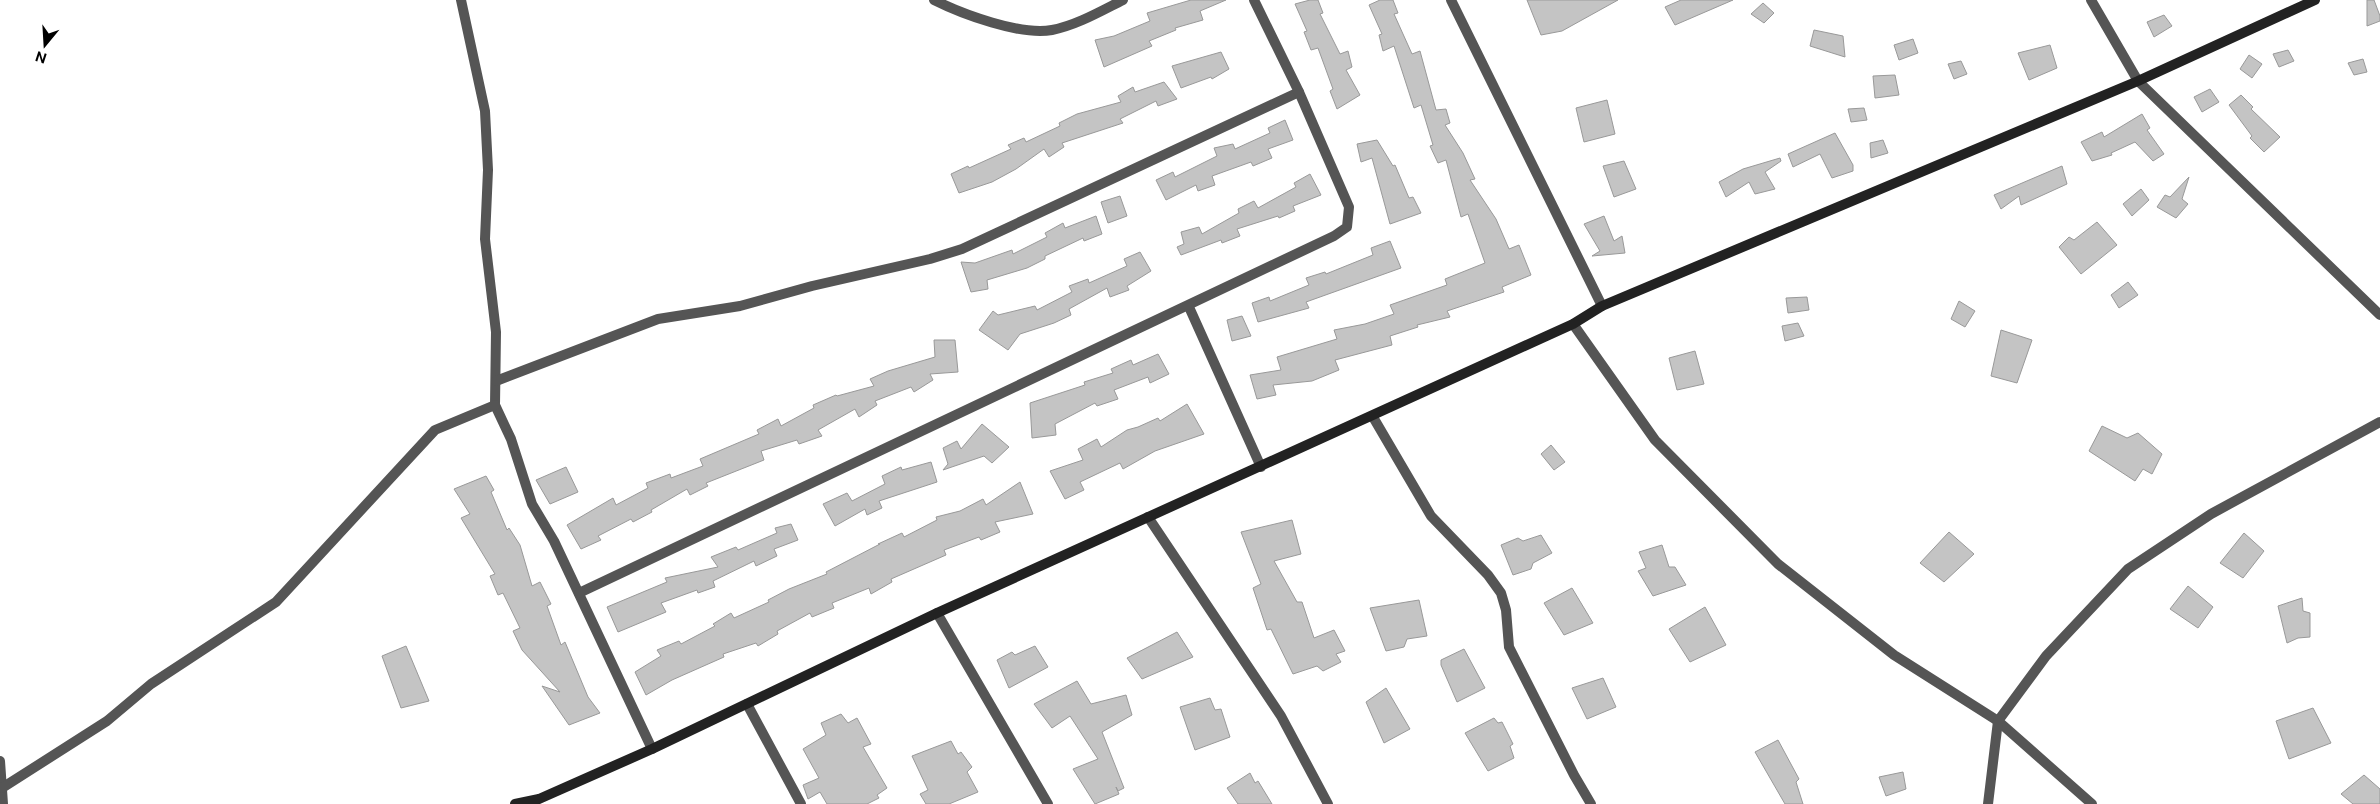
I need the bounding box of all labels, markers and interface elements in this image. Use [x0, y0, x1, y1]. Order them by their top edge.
north arrow [20, 20, 70, 70]
text: N [33, 48, 49, 67]

